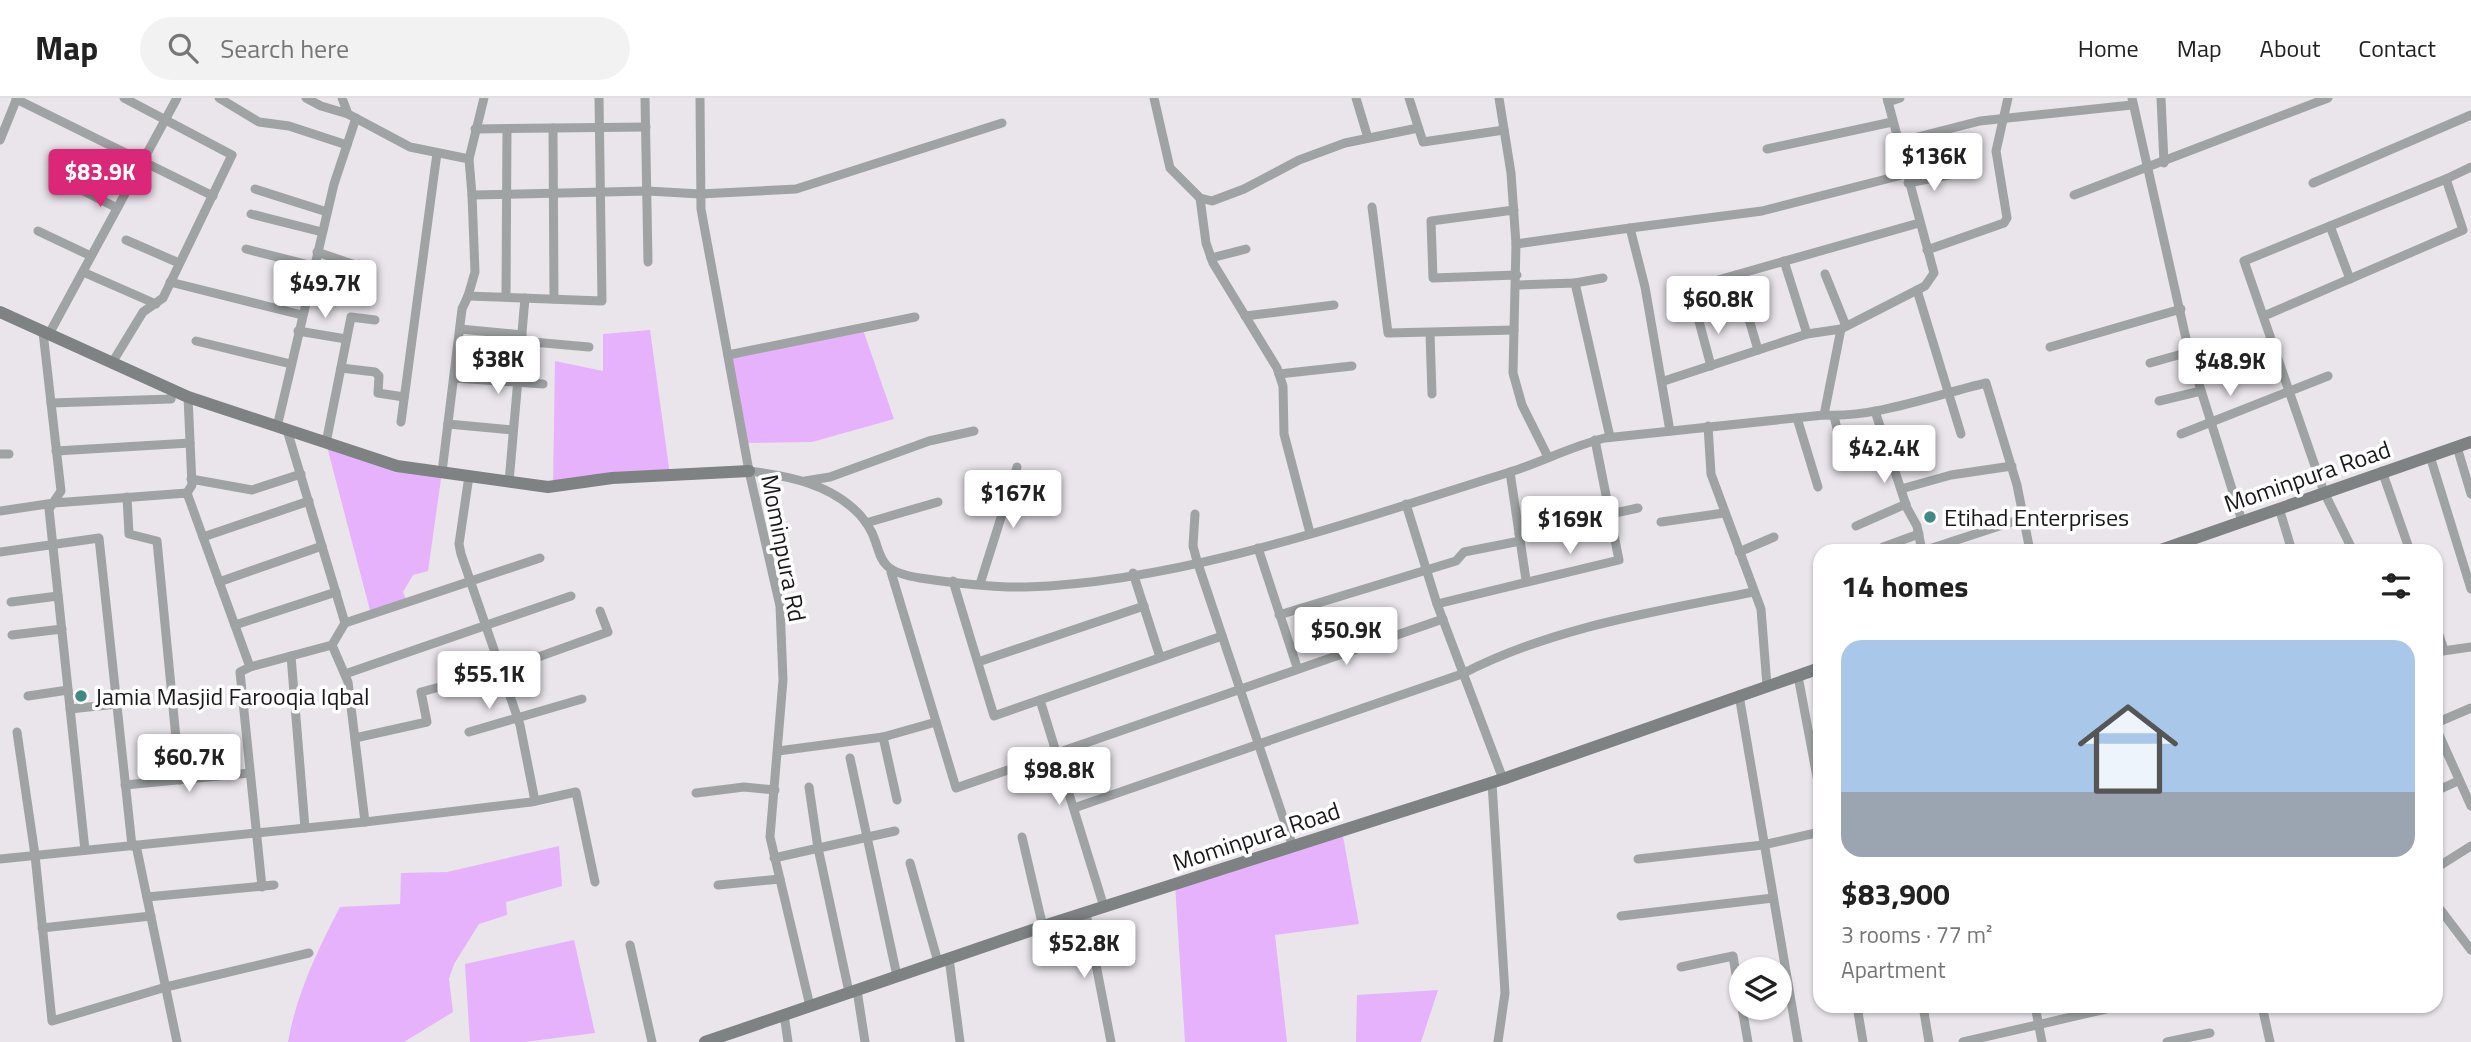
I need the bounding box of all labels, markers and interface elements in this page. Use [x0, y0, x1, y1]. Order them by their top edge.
search box [140, 17, 630, 80]
text: Map [35, 23, 98, 73]
icon: search [164, 29, 202, 67]
text: Search here [220, 29, 349, 68]
text: Home [2078, 30, 2139, 66]
text: Map [2177, 30, 2222, 66]
text: About [2260, 30, 2320, 66]
text: Contact [2358, 30, 2436, 66]
pin: $136K [1885, 134, 1983, 193]
text: $136K [1901, 138, 1967, 173]
pin: $83.9K [43, 150, 157, 209]
text: $83.9K [64, 154, 136, 189]
pin: $49.7K [268, 260, 382, 320]
text: $49.7K [289, 265, 361, 300]
pin: $60.8K [1661, 276, 1775, 336]
text: $60.8K [1682, 281, 1754, 316]
pin: $38K [457, 336, 539, 396]
pin: $48.9K [2173, 338, 2287, 398]
text: $38K [472, 341, 524, 376]
text: $48.9K [2194, 343, 2266, 378]
pin: $42.4K [1827, 426, 1941, 485]
text: $42.4K [1848, 430, 1920, 465]
street label: Mominpura Road [2219, 431, 2395, 521]
pin: $167K [964, 470, 1062, 530]
street label: Mominpura Rd [752, 471, 816, 625]
text: $167K [980, 475, 1046, 510]
pin: $169K [1521, 496, 1619, 556]
place label: Etihad Enterprises [1944, 499, 2129, 535]
text: $169K [1537, 501, 1603, 536]
marker: Etihad Enterprises [1922, 509, 1938, 525]
text: 14 homes [1841, 563, 1968, 609]
icon: filters [2377, 567, 2415, 605]
pin: $50.9K [1289, 608, 1403, 667]
text: $50.9K [1310, 612, 1382, 647]
pin: $55.1K [432, 652, 546, 711]
text: $55.1K [453, 656, 525, 691]
place label: Jamia Masjid Farooqia Iqbal [95, 678, 369, 714]
icon: home [2065, 686, 2191, 812]
marker: Jamia Masjid Farooqia Iqbal [73, 688, 89, 704]
pin: $60.7K [132, 734, 246, 794]
text: $60.7K [153, 739, 225, 774]
pin: $98.8K [1002, 748, 1116, 807]
text: $98.8K [1023, 752, 1095, 787]
street label: Mominpura Road [1168, 792, 1344, 880]
text: $83,900 [1841, 871, 1950, 917]
text: 3 rooms · 77 m² [1841, 917, 1992, 952]
pin: $52.8K [1027, 920, 1141, 980]
text: $52.8K [1048, 925, 1120, 960]
text: Apartment [1841, 952, 1946, 987]
map controls [1729, 957, 1792, 1020]
button: layers [1729, 957, 1792, 1020]

